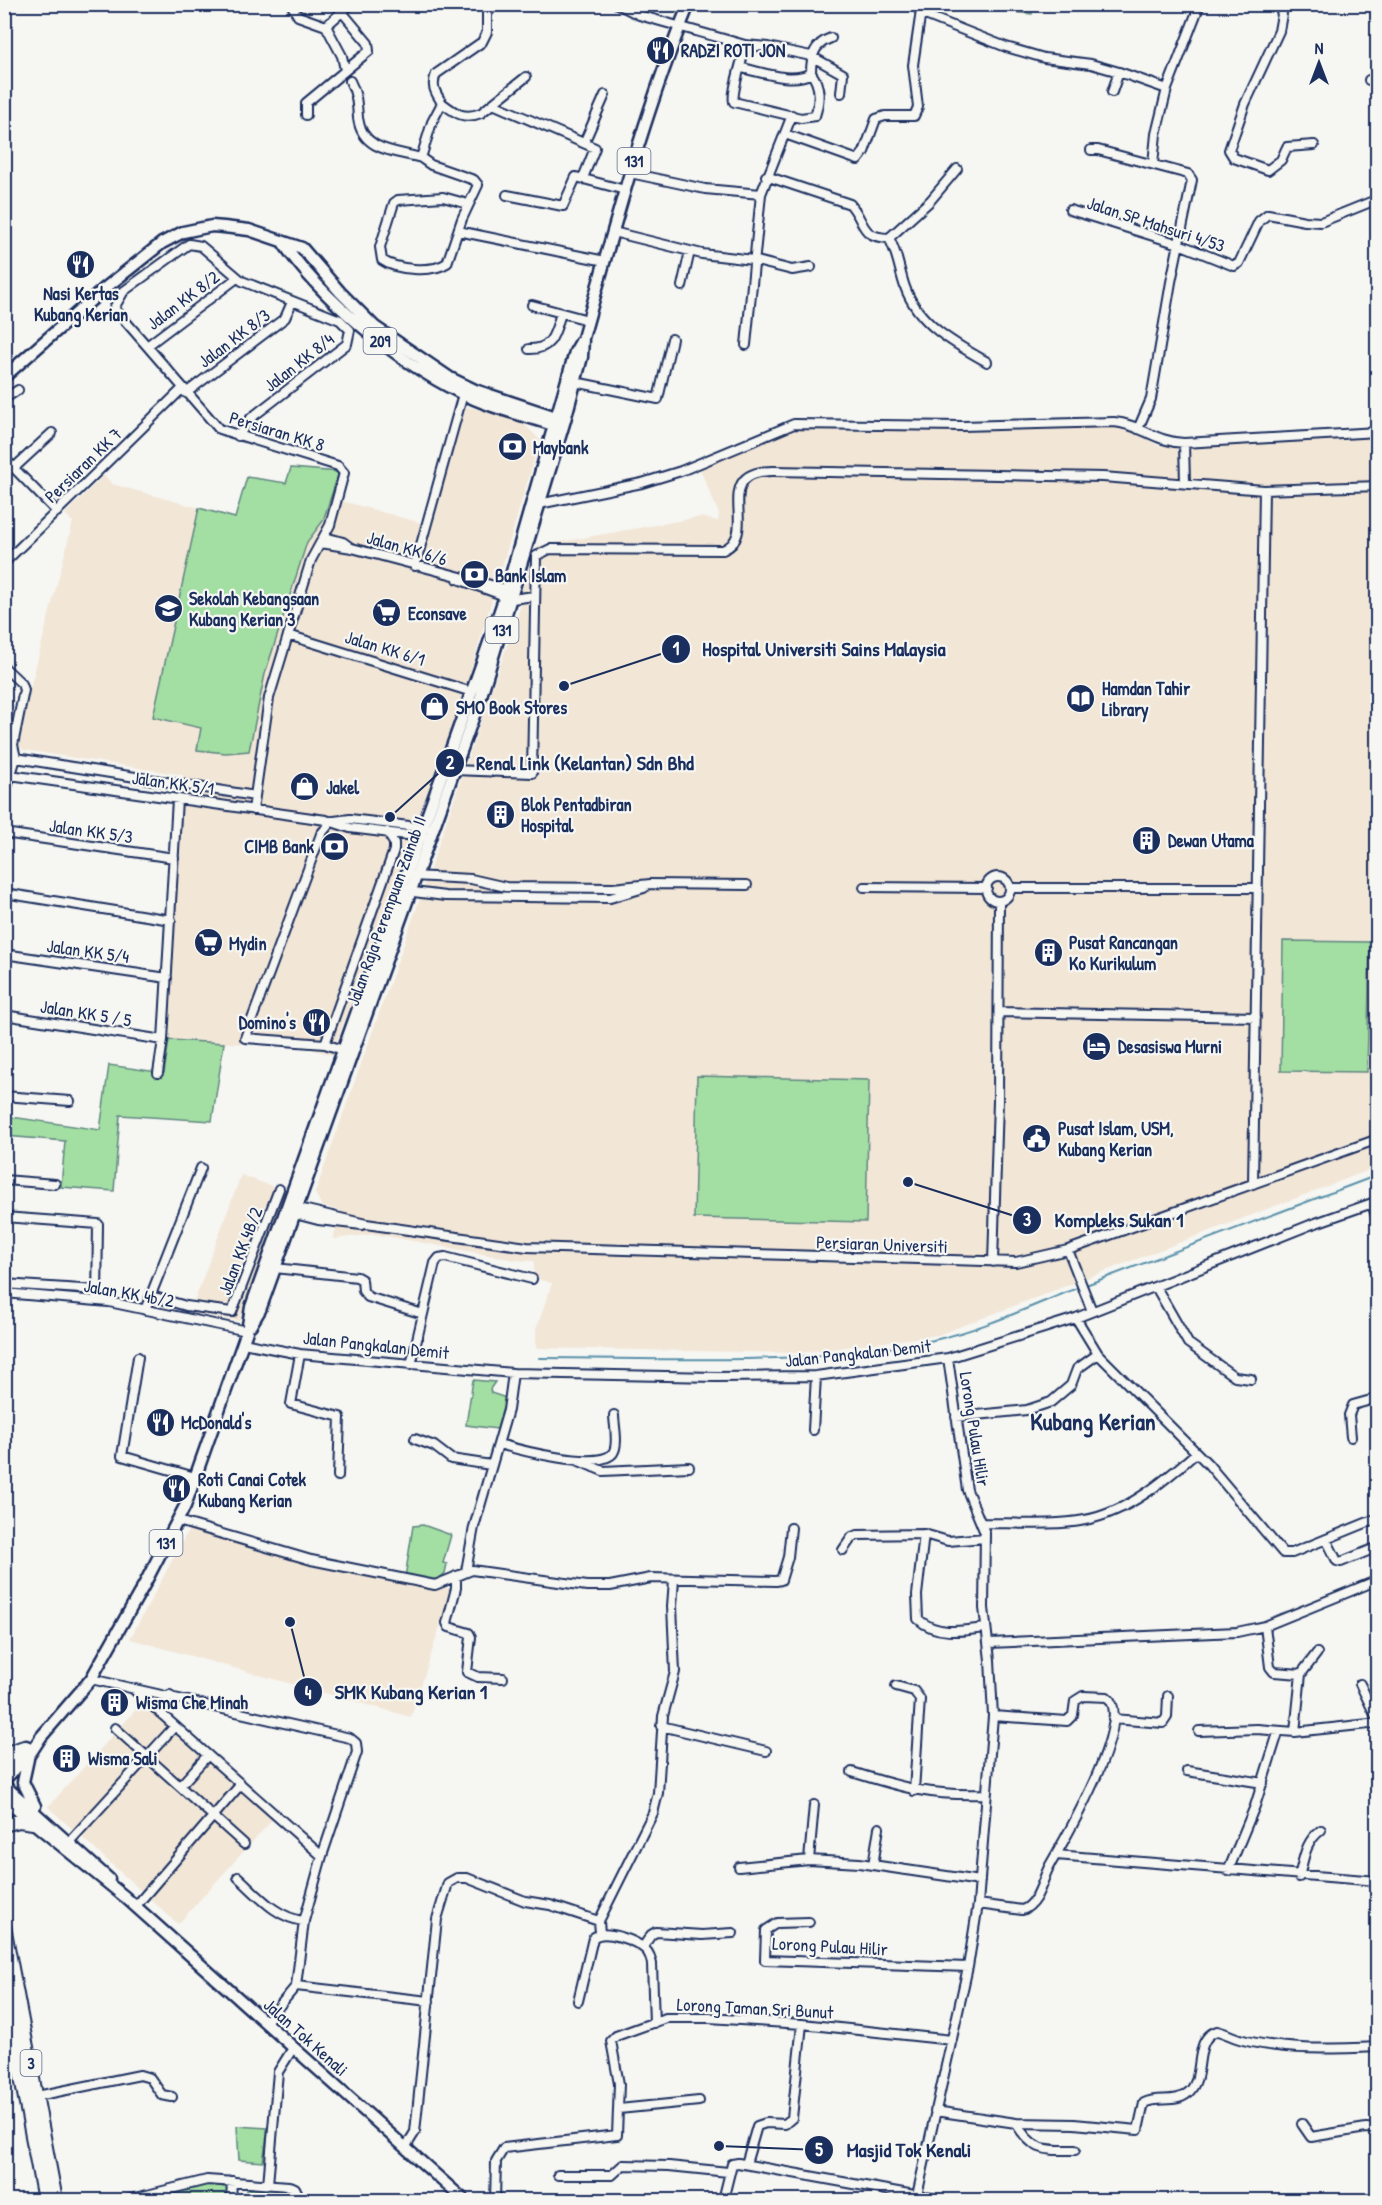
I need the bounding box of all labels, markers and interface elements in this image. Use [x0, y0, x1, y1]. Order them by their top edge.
north arrow [1289, 33, 1349, 93]
restaurant icon: RADZI ROTI JON [644, 34, 676, 66]
text: N [1315, 37, 1324, 59]
place label: RADZI ROTI JON [681, 38, 786, 63]
road number: 131 [618, 148, 650, 174]
street label: Jalan SP Mahsuri 4/53 [1084, 190, 1228, 258]
restaurant icon: Nasi Kertas Kubang Kerian [65, 248, 97, 280]
street label: Jalan KK 8/2 [142, 264, 225, 335]
place label: Nasi Kertas Kubang Kerian [34, 281, 128, 328]
street label: Jalan KK 8/3 [193, 303, 275, 373]
street label: Jalan KK 8/4 [259, 326, 340, 397]
road number: 209 [364, 328, 397, 354]
street label: Persiaran KK 8 [227, 405, 328, 457]
street label: Persiaran KK 7 [39, 422, 127, 508]
bank icon: Maybank [496, 431, 528, 463]
place label: Maybank [533, 435, 589, 461]
street label: Jalan KK 6/6 [364, 525, 450, 571]
bank icon: Bank Islam [458, 559, 490, 591]
place label: Bank Islam [495, 563, 566, 588]
place label: Sekolah Kebangsaan Kubang Kerian 3 [189, 586, 319, 633]
school or university icon: Sekolah Kebangsaan Kubang Kerian 3 [152, 592, 184, 624]
supermarket icon: Econsave [371, 597, 403, 629]
place label: Econsave [408, 601, 468, 626]
road number: 131 [486, 617, 518, 643]
street label: Jalan KK 6/1 [342, 624, 428, 672]
callout: Hospital Universiti Sains Malaysia [661, 630, 958, 668]
text: Hospital Universiti Sains Malaysia [702, 635, 946, 663]
text: 1 [673, 636, 680, 661]
place label: Hamdan Tahir Library [1102, 676, 1190, 723]
library icon: Hamdan Tahir Library [1065, 682, 1097, 714]
shop icon: SMO Book Stores [419, 691, 451, 723]
place label: SMO Book Stores [456, 695, 567, 720]
callout: Renal Link (Kelantan) Sdn Bhd [435, 744, 706, 782]
text: Renal Link (Kelantan) Sdn Bhd [476, 749, 694, 776]
text: 2 [446, 750, 455, 775]
street label: Jalan KK 5/1 [130, 765, 216, 801]
shop icon: Jakel [289, 771, 321, 803]
place label: Jakel [326, 775, 360, 800]
place label: Blok Pentadbiran Hospital [521, 792, 632, 839]
building icon: Blok Pentadbiran Hospital [484, 798, 516, 830]
street label: Jalan KK 5/3 [48, 813, 134, 849]
street label: Jalan Raja Perempuan Zainab II [340, 813, 432, 1009]
building icon: Dewan Utama [1131, 824, 1163, 856]
place label: Dewan Utama [1168, 828, 1255, 853]
bank icon: CIMB Bank [319, 830, 351, 862]
place label: CIMB Bank [244, 834, 315, 859]
supermarket icon: Mydin [192, 927, 224, 959]
place label: Pusat Rancangan Ko Kurikulum [1069, 930, 1178, 976]
place label: Mydin [229, 931, 267, 957]
street label: Jalan KK 5/4 [45, 933, 131, 969]
building icon: Pusat Rancangan Ko Kurikulum [1032, 936, 1064, 968]
street label: Jalan KK 5 / 5 [39, 993, 134, 1033]
restaurant icon: Domino's [301, 1006, 333, 1038]
place label: Domino's [239, 1010, 296, 1035]
hotel icon: Desasiswa Murni [1081, 1030, 1113, 1062]
place label: Desasiswa Murni [1118, 1034, 1222, 1059]
place label: Pusat Islam, USM, Kubang Kerian [1058, 1116, 1174, 1163]
public building icon: Pusat Islam, USM, Kubang Kerian [1021, 1122, 1053, 1154]
callout: Kompleks Sukan 1 [1012, 1201, 1195, 1239]
street label: Jalan KK 4B/2 [212, 1203, 268, 1299]
text: Kompleks Sukan 1 [1055, 1206, 1183, 1234]
text: 3 [1023, 1207, 1031, 1232]
street label: Persiaran Universiti [816, 1229, 948, 1259]
street label: Jalan KK 4b/2 [82, 1273, 177, 1313]
street label: Jalan Pangkalan Demit [302, 1325, 451, 1365]
street label: Jalan Pangkalan Demit [784, 1333, 933, 1373]
street label: Lorong Pulau Hilir [954, 1370, 996, 1488]
district label: Kubang Kerian [1030, 1405, 1156, 1438]
restaurant icon: McDonald's [144, 1406, 176, 1438]
place label: McDonald's [181, 1410, 251, 1435]
place label: Roti Canai Cotek Kubang Kerian [198, 1467, 307, 1514]
restaurant icon: Roti Canai Cotek Kubang Kerian [161, 1473, 193, 1505]
road number: 131 [150, 1530, 182, 1556]
callout: SMK Kubang Kerian 1 [293, 1673, 500, 1711]
text: SMK Kubang Kerian 1 [335, 1678, 487, 1706]
text: 4 [305, 1680, 312, 1705]
building icon: Wisma Che Minah [99, 1686, 131, 1718]
place label: Wisma Che Minah [136, 1690, 248, 1715]
building icon: Wisma Sali [51, 1742, 83, 1774]
place label: Wisma Sali [88, 1746, 158, 1771]
street label: Lorong Pulau Hilir [772, 1930, 888, 1962]
street label: Lorong Taman Sri Bunut [676, 1991, 835, 2025]
street label: Jalan Tok Kenali [258, 1992, 354, 2082]
road number: 3 [20, 2050, 42, 2076]
callout: Masjid Tok Kenali [804, 2131, 983, 2169]
text: Masjid Tok Kenali [847, 2136, 971, 2163]
text: 5 [815, 2137, 823, 2162]

